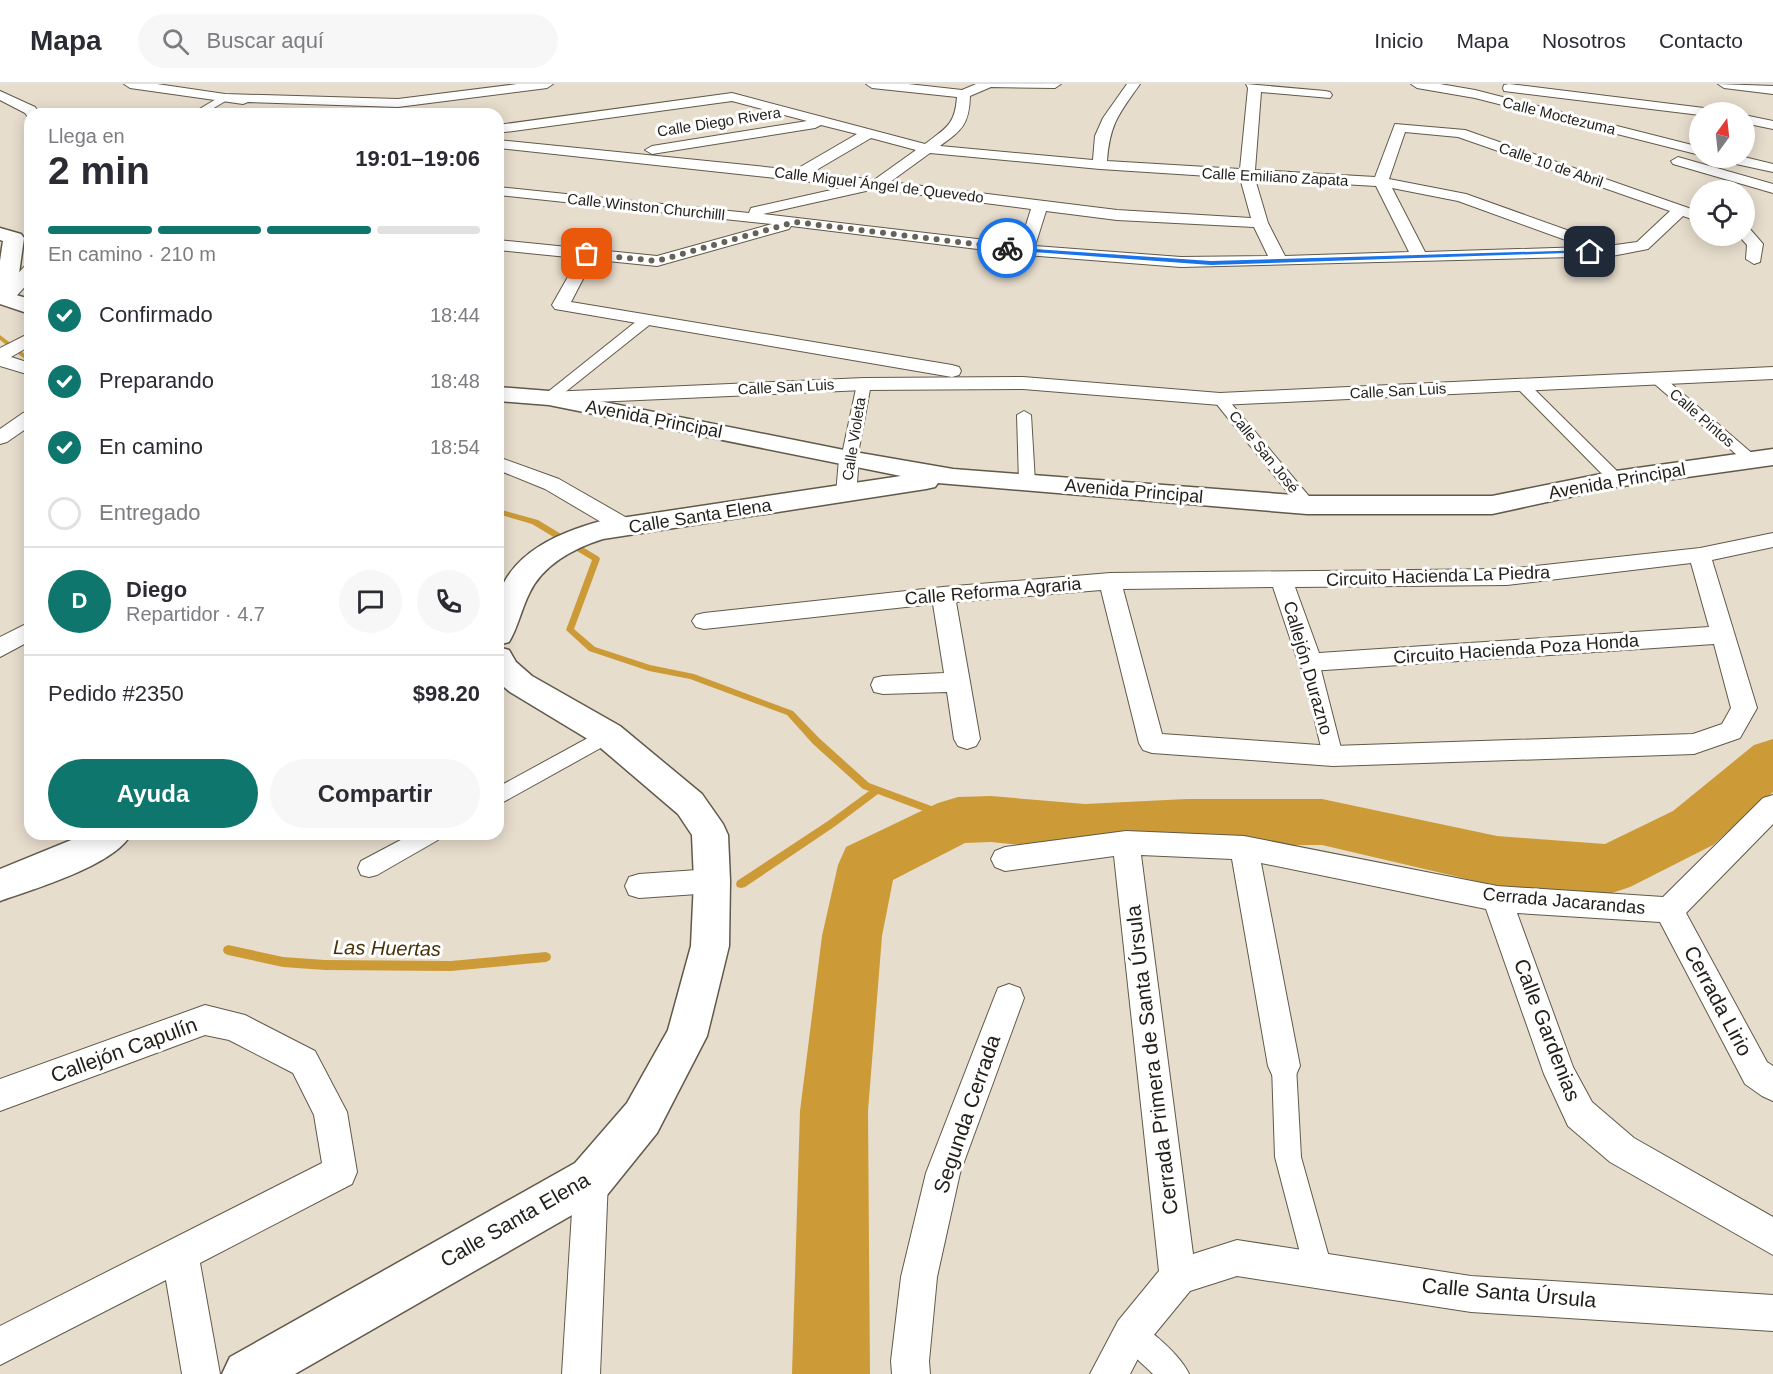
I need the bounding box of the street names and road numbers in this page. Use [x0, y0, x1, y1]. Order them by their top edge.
street label: Calle Moctezuma [1501, 93, 1618, 138]
street label: Calle Diego Rivera [656, 103, 783, 140]
street label: Calle 10 de Abril [1497, 139, 1606, 190]
street label: Calle Miguel Ángel de Quevedo [773, 163, 985, 206]
street label: Calle Emiliano Zapata [1201, 164, 1349, 189]
street label: Calle Winston Churchilll [566, 190, 726, 223]
street label: Calle San Luis [737, 375, 835, 398]
street label: Calle San Luis [1349, 379, 1447, 402]
street label: Calle Pintos [1667, 385, 1738, 450]
street label: Calle Violeta [839, 395, 869, 482]
street label: Avenida Principal [584, 396, 724, 442]
street label: Calle San José [1226, 407, 1303, 496]
street label: Avenida Principal [1547, 459, 1687, 503]
street label: Avenida Principal [1064, 475, 1204, 507]
street label: Calle Santa Elena [627, 495, 774, 537]
street label: Circuito Hacienda La Piedra [1326, 562, 1551, 590]
street label: Calle Reforma Agraria [904, 573, 1083, 609]
street label: Callejón Durazno [1279, 599, 1337, 737]
street label: Circuito Hacienda Poza Honda [1393, 630, 1640, 668]
street label: Cerrada Jacarandas [1482, 884, 1646, 918]
street label: Cerrada Primera de Santa Úrsula [1121, 904, 1182, 1216]
street label: Cerrada Lirio [1680, 942, 1757, 1060]
street label: Calle Gardenias [1510, 955, 1585, 1104]
street label: Callejón Capulín [47, 1012, 200, 1087]
street label: Segunda Cerrada [929, 1031, 1004, 1196]
street label: Calle Santa Elena [436, 1167, 594, 1272]
street label: Calle Santa Úrsula [1421, 1273, 1598, 1312]

